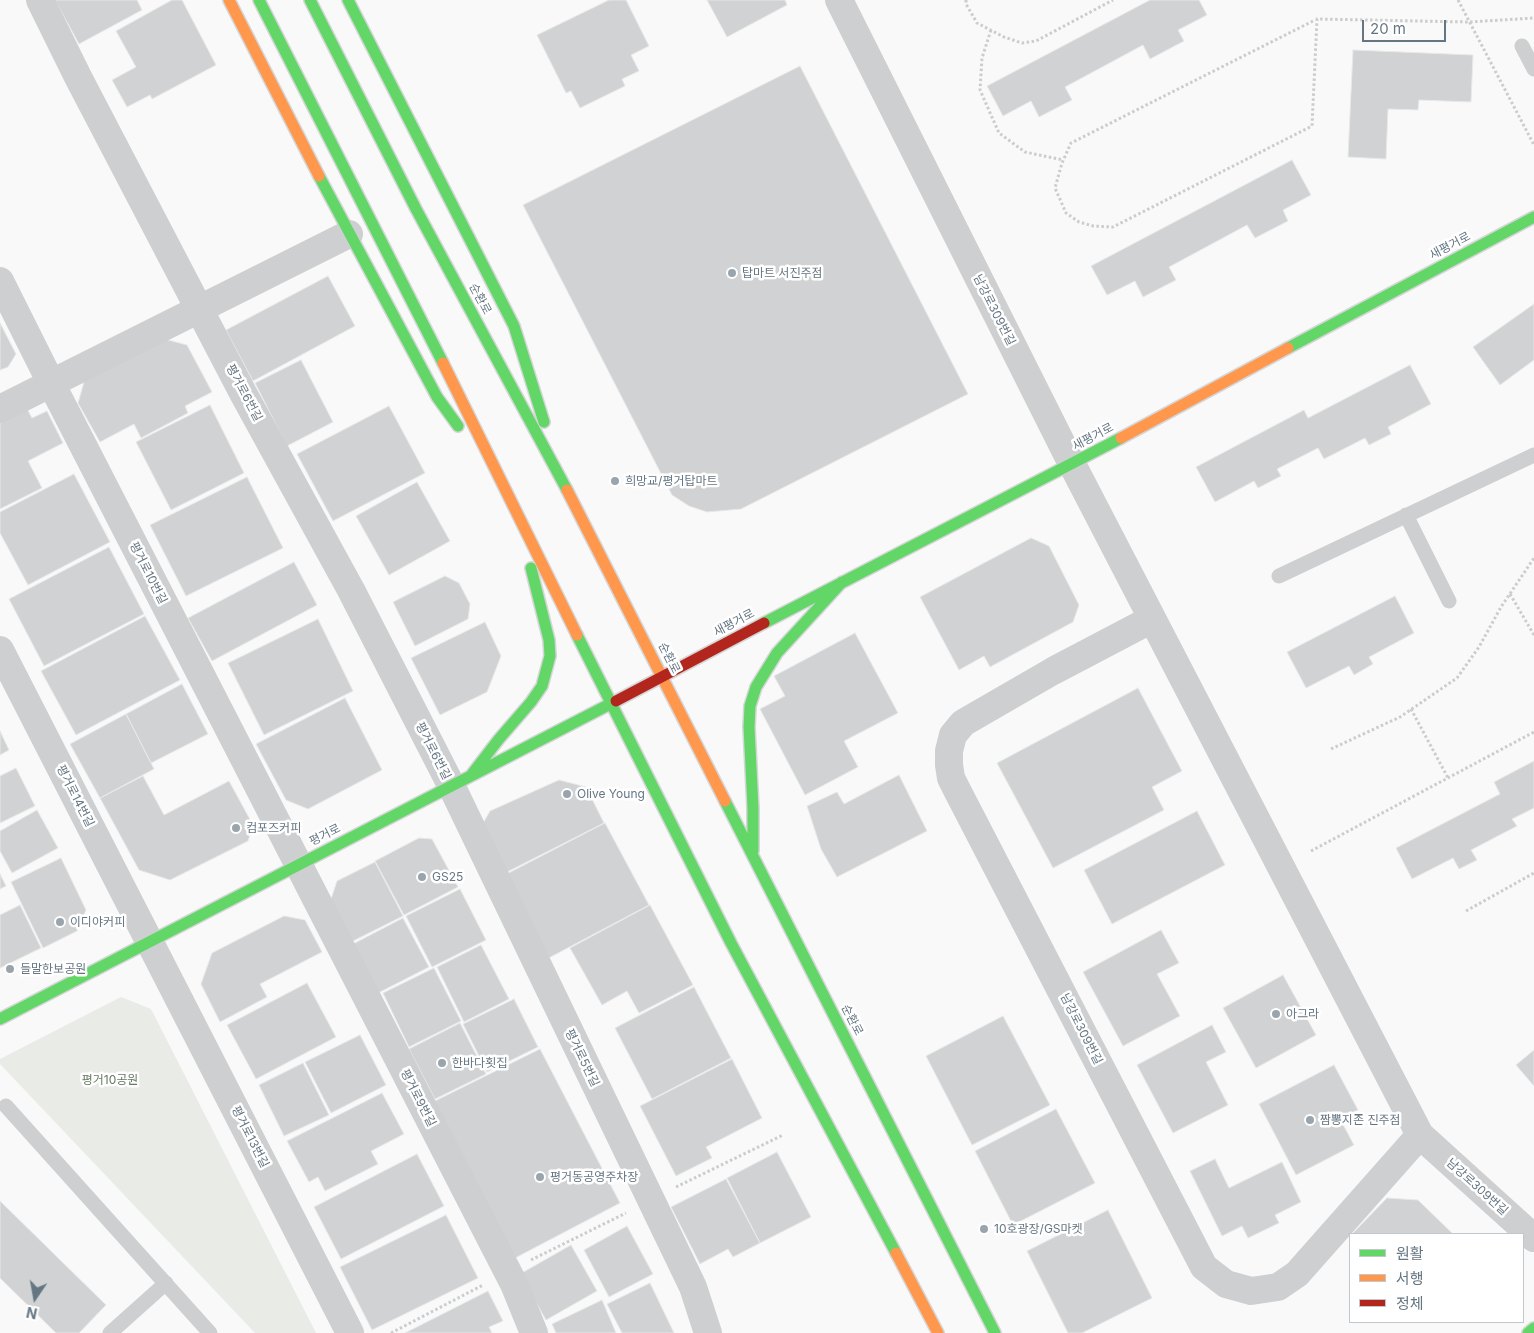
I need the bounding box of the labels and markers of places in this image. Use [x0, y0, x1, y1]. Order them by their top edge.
place label: 탑마트 서진주점 [742, 266, 823, 280]
marker: 탑마트 서진주점 [726, 267, 738, 279]
place label: 희망교/평거탑마트 [625, 474, 718, 488]
marker: 희망교/평거탑마트 [609, 475, 621, 487]
place label: Olive Young [577, 787, 645, 801]
marker: Olive Young [561, 788, 573, 800]
place label: 컴포즈커피 [246, 821, 301, 835]
marker: 컴포즈커피 [230, 822, 242, 834]
place label: GS25 [432, 870, 463, 884]
marker: GS25 [416, 871, 428, 883]
place label: 이디야커피 [70, 915, 125, 929]
marker: 이디야커피 [54, 916, 66, 928]
place label: 들말한보공원 [20, 962, 86, 976]
marker: 들말한보공원 [4, 963, 16, 975]
place label: 아그라 [1286, 1007, 1319, 1021]
marker: 아그라 [1270, 1008, 1282, 1020]
place label: 한바다횟집 [452, 1056, 507, 1070]
marker: 한바다횟집 [436, 1057, 448, 1069]
place label: 짬뽕지존 진주점 [1320, 1113, 1401, 1127]
marker: 짬뽕지존 진주점 [1304, 1114, 1316, 1126]
place label: 평거동공영주차장 [550, 1170, 638, 1184]
marker: 평거동공영주차장 [534, 1171, 546, 1183]
place label: 10호광장/GS마켓 [994, 1222, 1083, 1236]
marker: 10호광장/GS마켓 [978, 1223, 990, 1235]

